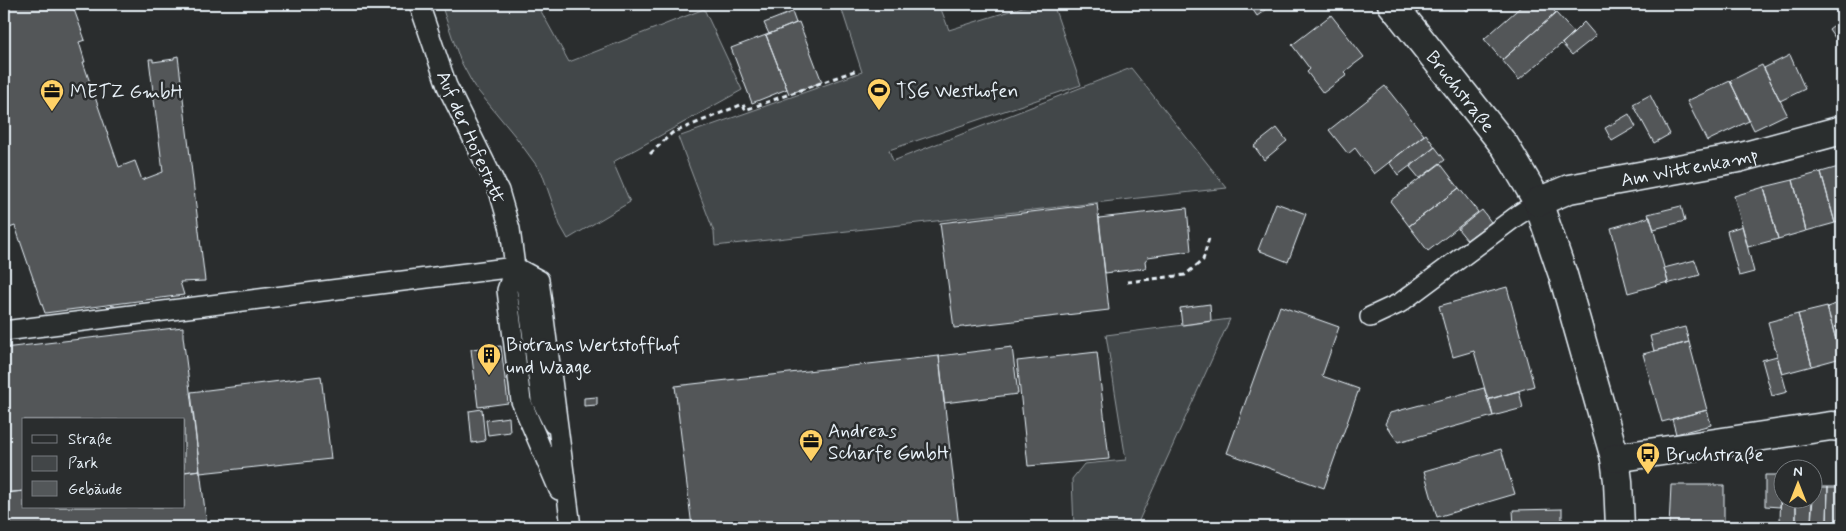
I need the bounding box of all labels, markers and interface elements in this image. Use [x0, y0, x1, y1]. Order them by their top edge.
street label: Bruchstraße [1420, 46, 1500, 138]
street label: Auf der Hofestatt [430, 67, 511, 209]
sports icon: TSG Westhofen [866, 77, 892, 111]
office icon: METZ GmbH [39, 78, 65, 112]
place label: TSG Westhofen [896, 79, 1018, 104]
place label: METZ GmbH [70, 80, 183, 105]
street label: Am Wittenkamp [1619, 142, 1761, 193]
place label: Biotrans Wertstoffhof und Waage [506, 333, 680, 381]
building icon: Biotrans Wertstoffhof und Waage [476, 342, 502, 376]
legend [22, 418, 185, 508]
place label: Andreas Scharfe GmbH [828, 419, 949, 466]
office icon: Andreas Scharfe GmbH [798, 428, 824, 462]
text: Straße [68, 430, 112, 450]
bus stop icon: Bruchstraße [1635, 441, 1661, 475]
place label: Bruchstraße [1666, 443, 1764, 468]
text: Park [68, 454, 98, 474]
north arrow [1774, 458, 1824, 508]
text: N [1793, 463, 1803, 481]
text: Gebäude [68, 480, 122, 500]

